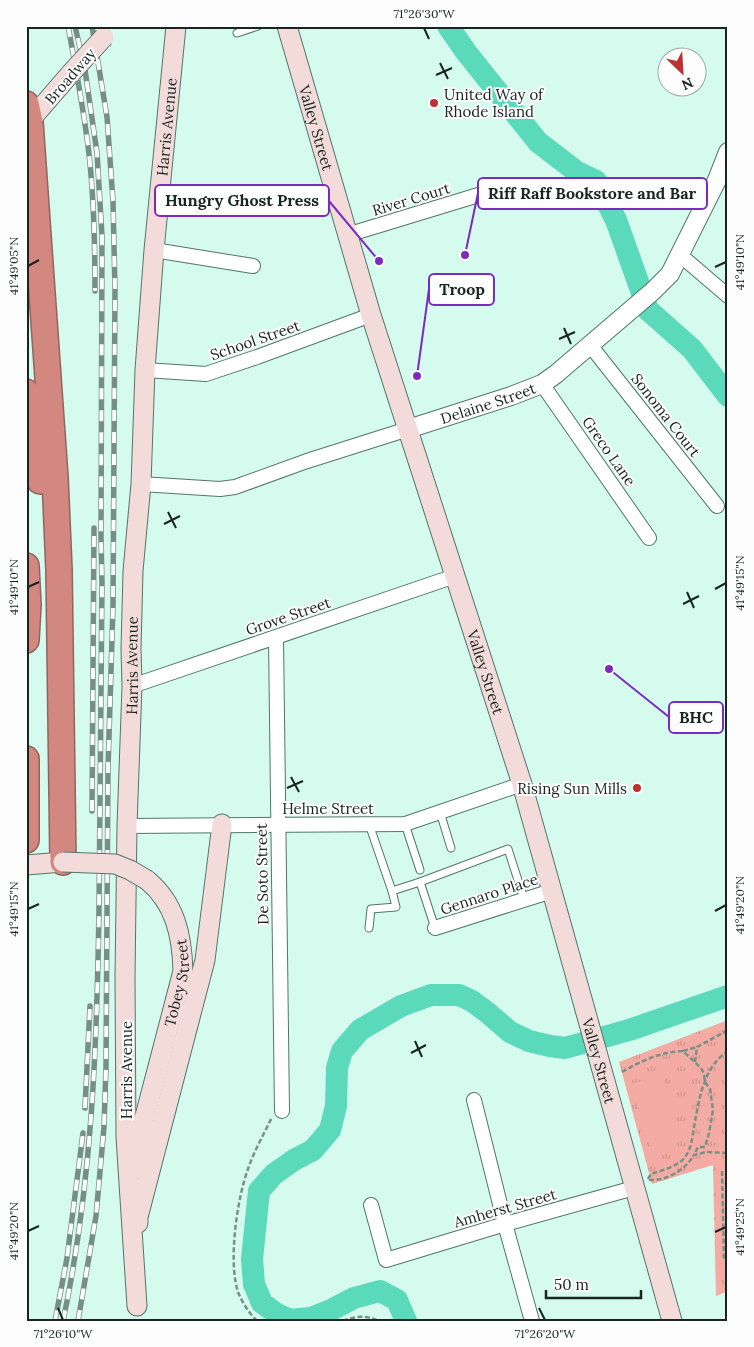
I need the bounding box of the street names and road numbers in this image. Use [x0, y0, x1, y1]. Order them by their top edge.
street label: Broadway [40, 44, 100, 108]
street label: Harris Avenue [152, 77, 180, 177]
street label: Valley Street [295, 82, 338, 173]
street label: River Court [370, 178, 452, 220]
street label: School Street [208, 316, 303, 364]
street label: Sonoma Court [627, 369, 705, 461]
street label: Delaine Street [438, 378, 538, 428]
street label: Greco Lane [578, 413, 640, 489]
street label: Grove Street [243, 593, 333, 639]
street label: Harris Avenue [121, 616, 142, 715]
street label: Valley Street [463, 626, 509, 717]
street label: Helme Street [282, 799, 374, 818]
street label: De Soto Street [252, 823, 272, 925]
street label: Gennaro Place [438, 869, 540, 919]
street label: Tobey Street [159, 937, 193, 1029]
street label: Valley Street [578, 1015, 620, 1106]
street label: Harris Avenue [117, 1021, 136, 1119]
street label: Amherst Street [451, 1184, 559, 1232]

